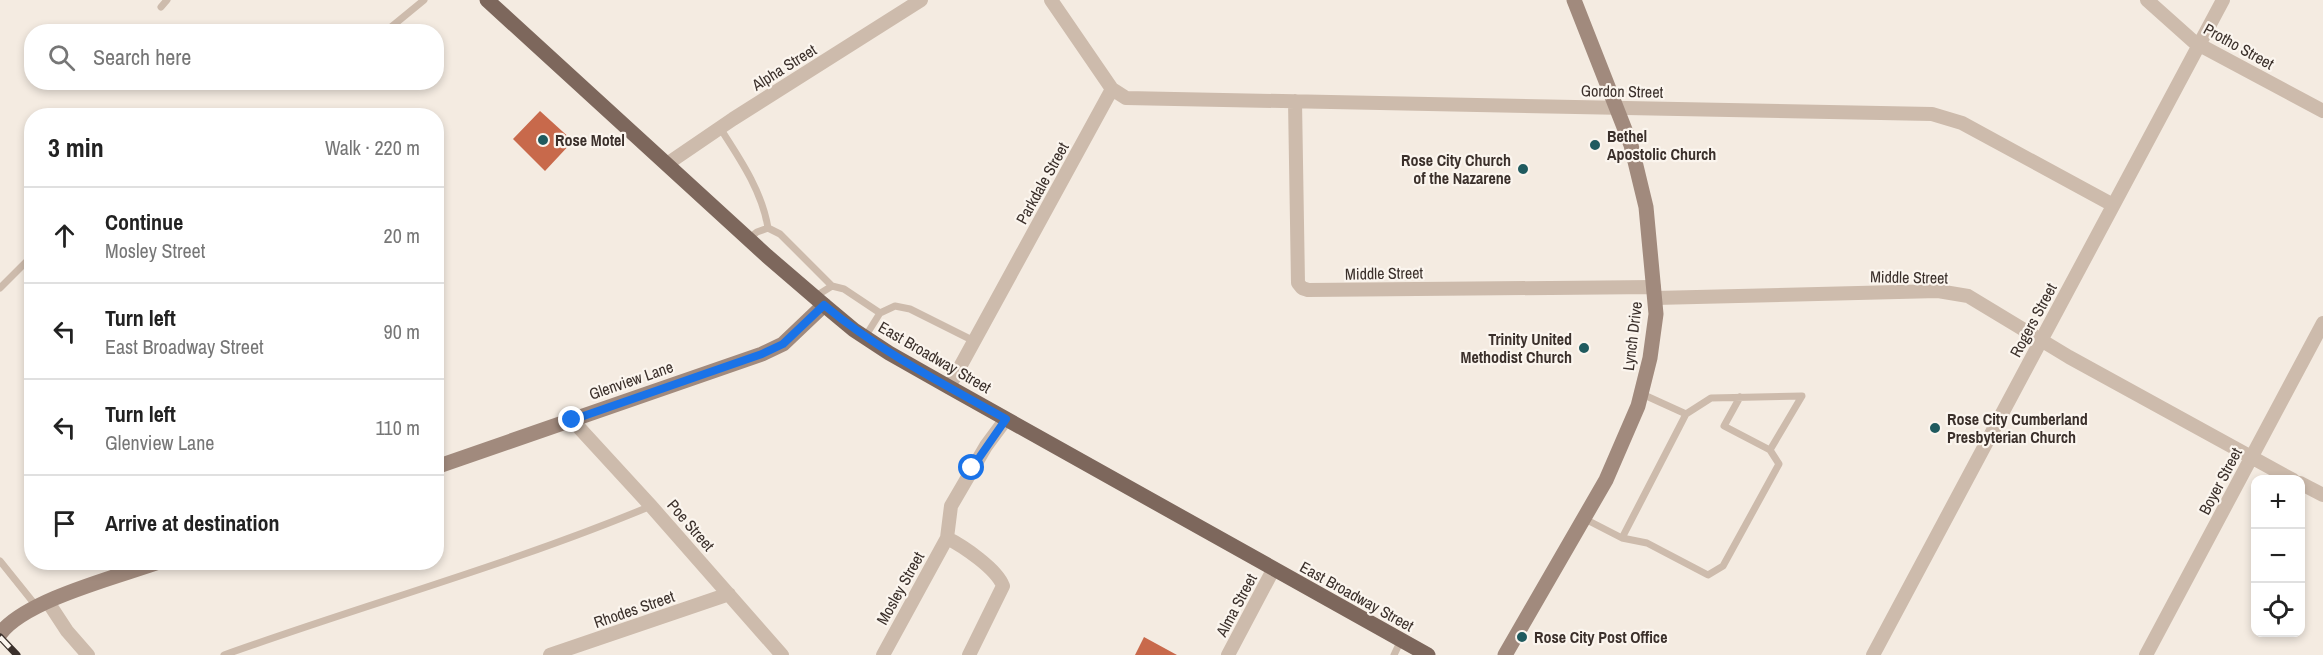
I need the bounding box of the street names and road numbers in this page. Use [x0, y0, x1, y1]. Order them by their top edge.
street label: Protho Street [2200, 18, 2278, 75]
street label: Alpha Street [747, 38, 821, 96]
street label: Gordon Street [1581, 79, 1664, 103]
street label: Parkdale Street [1010, 138, 1074, 228]
street label: Middle Street [1345, 261, 1424, 285]
street label: Middle Street [1870, 265, 1949, 289]
street label: Rogers Street [2004, 279, 2062, 361]
street label: Lynch Drive [1617, 300, 1647, 372]
street label: East Broadway Street [875, 316, 996, 398]
street label: Glenview Lane [586, 355, 676, 405]
street label: Boyer Street [2193, 443, 2247, 518]
street label: Poe Street [662, 494, 720, 556]
street label: Mosley Street [871, 547, 929, 628]
street label: East Broadway Street [1296, 556, 1418, 637]
street label: Alma Street [1210, 569, 1262, 641]
street label: Rhodes Street [591, 585, 678, 633]

